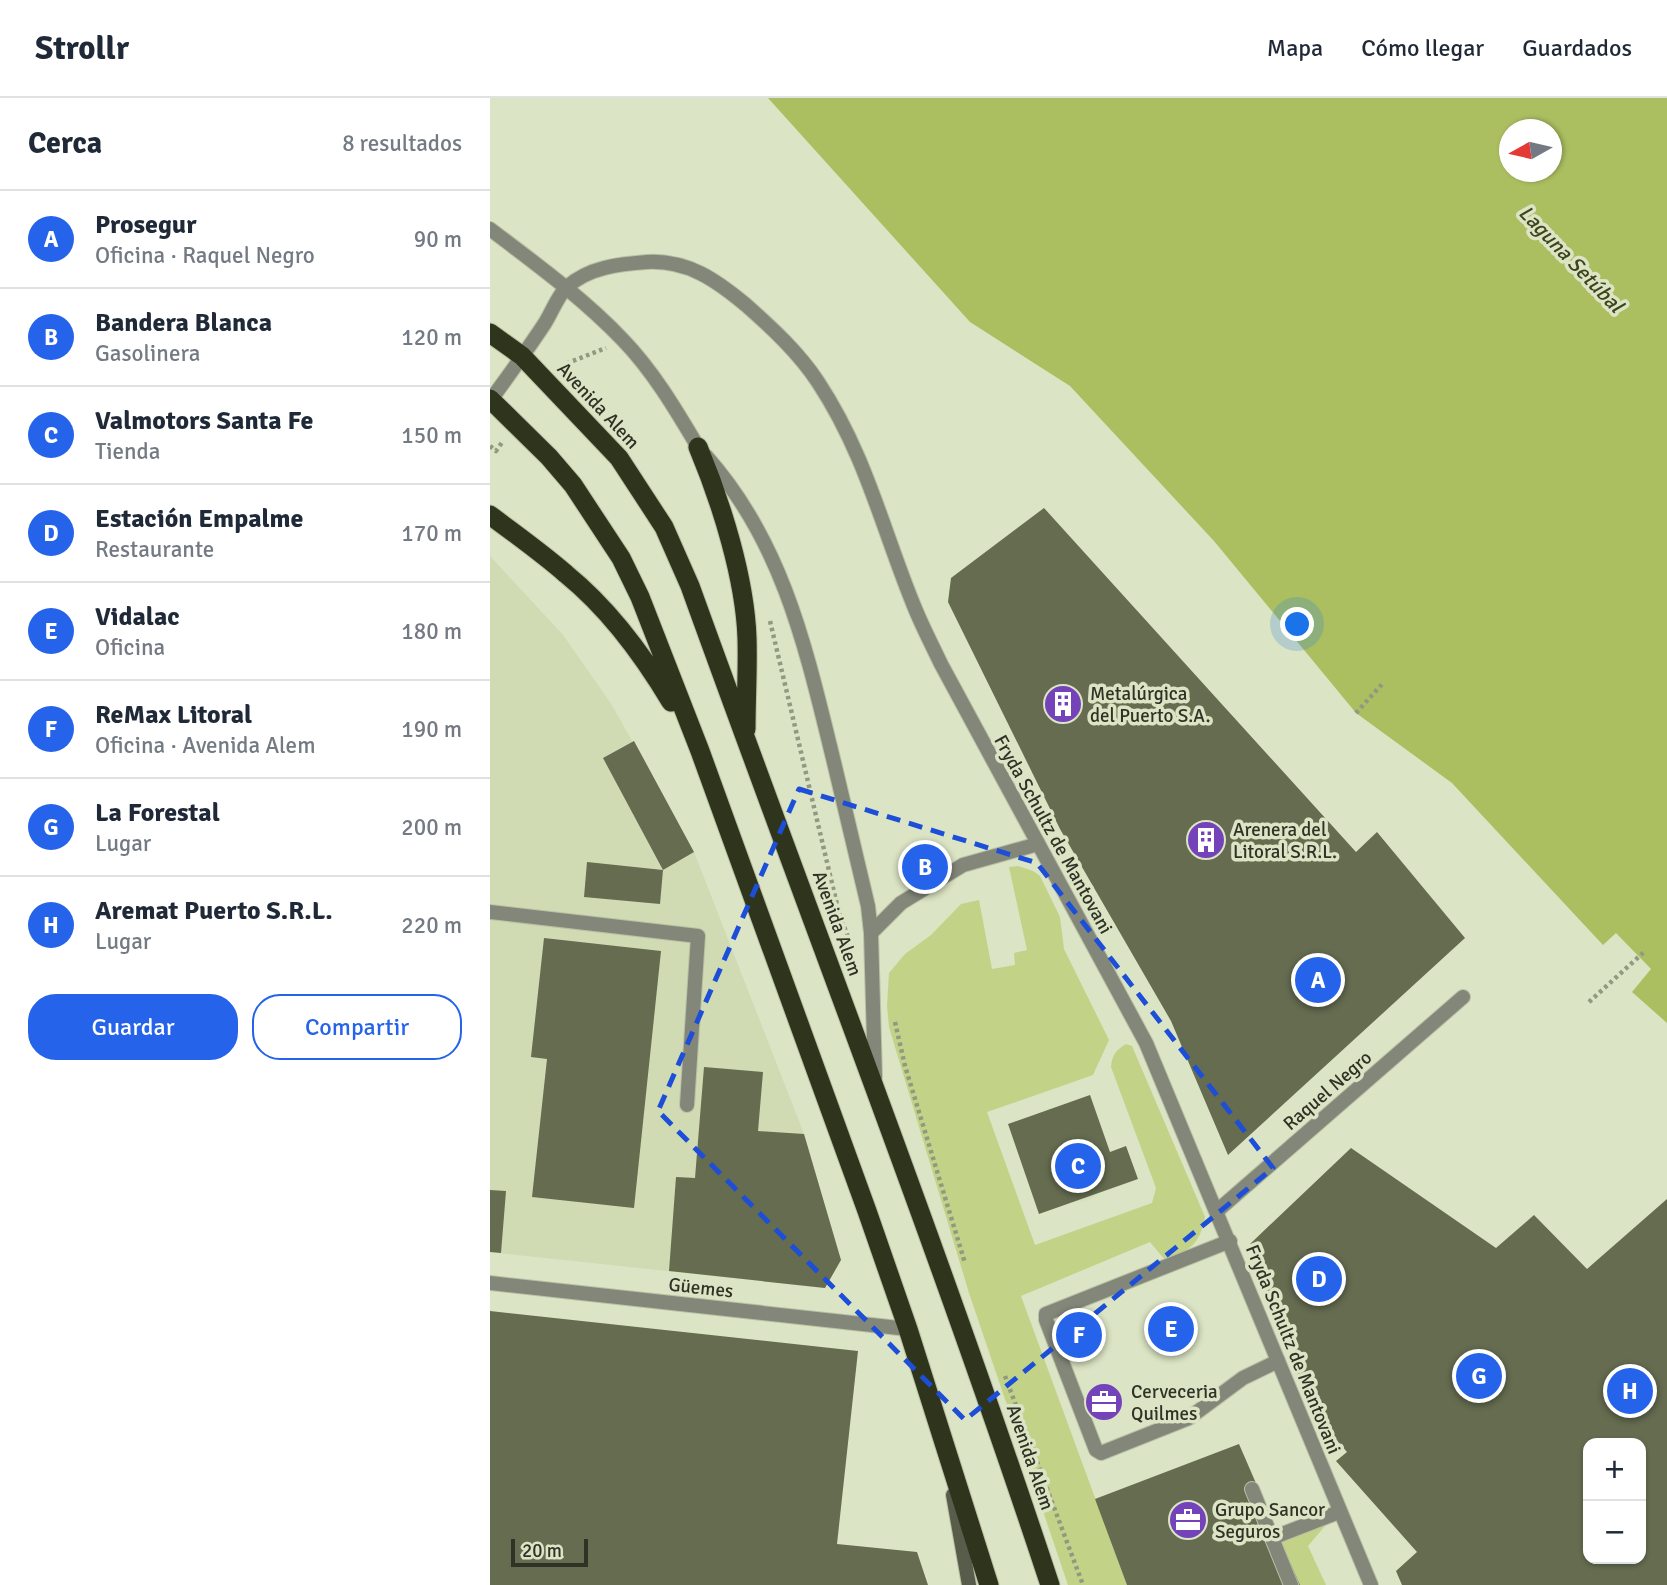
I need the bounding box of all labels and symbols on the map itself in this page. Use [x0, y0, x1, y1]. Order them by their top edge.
north arrow [1499, 119, 1562, 182]
water label: Laguna Setúbal [1513, 200, 1630, 320]
street label: Avenida Alem [552, 357, 645, 454]
your location [1280, 607, 1314, 641]
place label: Metalúrgica del Puerto S.A. [1090, 682, 1211, 728]
building icon: Metalúrgica del Puerto S.A. [1042, 683, 1084, 725]
street label: Fryda Schultz de Mantovani [988, 731, 1118, 938]
place label: Arenera del Litoral S.R.L. [1233, 818, 1337, 864]
building icon: Arenera del Litoral S.R.L. [1185, 819, 1227, 861]
pin: B [902, 841, 948, 893]
street label: Avenida Alem [807, 868, 867, 979]
pin: A [1295, 954, 1341, 1006]
street label: Raquel Negro [1278, 1046, 1377, 1136]
pin: C [1055, 1140, 1101, 1192]
street label: Fryda Schultz de Mantovani [1240, 1241, 1346, 1458]
pin: D [1296, 1253, 1342, 1305]
street label: Güemes [667, 1273, 734, 1303]
pin: E [1148, 1303, 1194, 1355]
pin: F [1056, 1309, 1102, 1361]
pin: G [1456, 1350, 1502, 1402]
pin: H [1607, 1365, 1653, 1417]
place label: Cerveceria Quilmes [1131, 1380, 1218, 1426]
office icon: Cerveceria Quilmes [1083, 1381, 1125, 1423]
street label: Avenida Alem [1001, 1401, 1059, 1513]
place label: Grupo Sancor Seguros [1215, 1498, 1325, 1544]
office icon: Grupo Sancor Seguros [1167, 1499, 1209, 1541]
scale bar [511, 1536, 588, 1568]

